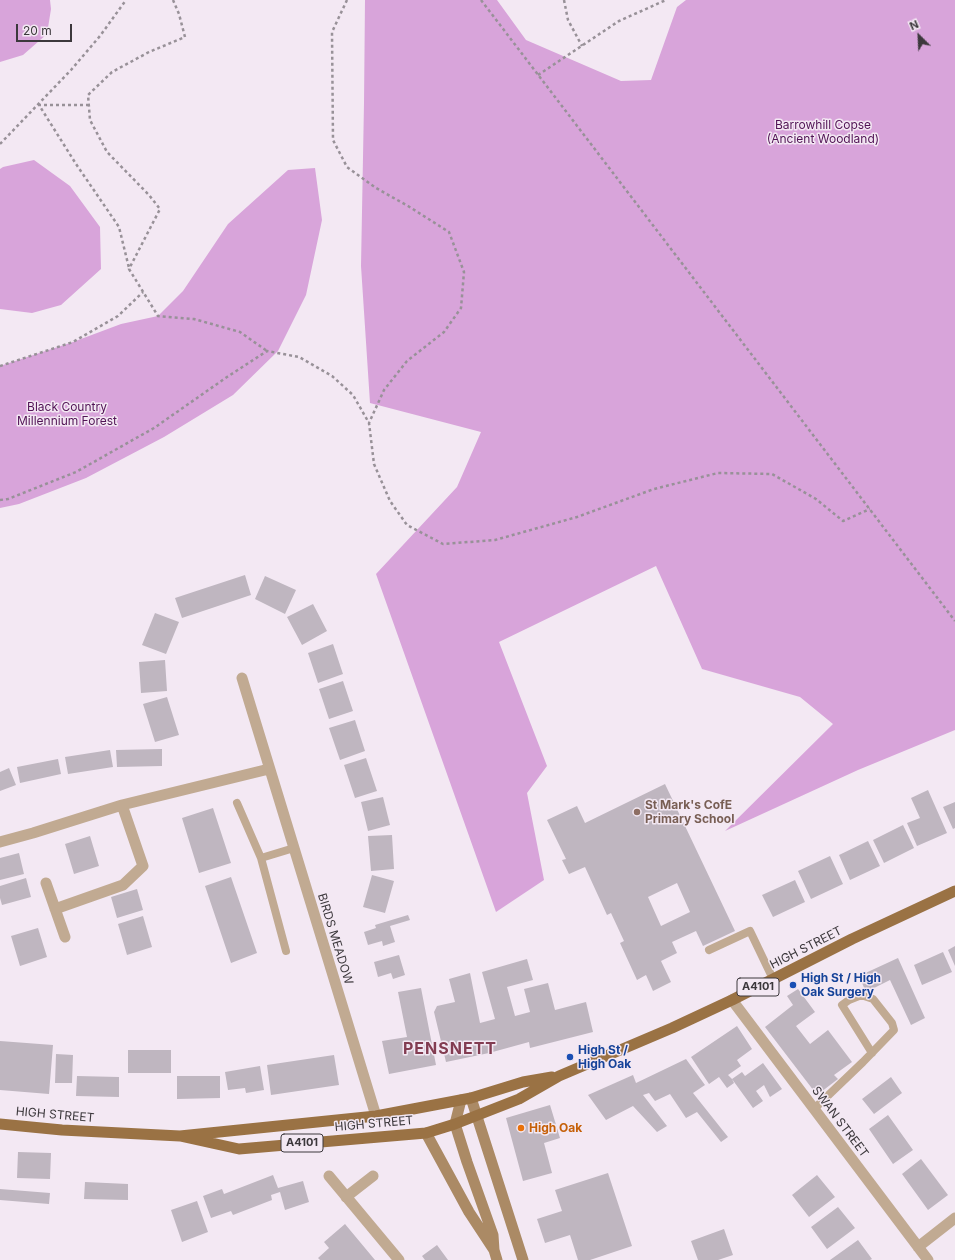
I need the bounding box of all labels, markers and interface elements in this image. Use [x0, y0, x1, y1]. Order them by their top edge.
scale bar [18, 16, 74, 42]
north arrow [899, 16, 939, 56]
text: N [907, 17, 921, 33]
text: 20 m [23, 23, 52, 38]
park label: Barrowhill Copse (Ancient Woodland) [767, 118, 879, 146]
park label: Black Country Millennium Forest [17, 400, 117, 428]
place label: St Mark's CofE Primary School [645, 798, 734, 826]
marker: St Mark's CofE Primary School [632, 807, 642, 817]
street label: BIRDS MEADOW [314, 892, 356, 986]
street label: HIGH STREET [768, 924, 844, 972]
place label: High St / High Oak Surgery [801, 971, 881, 999]
road number: A4101 [737, 978, 779, 996]
marker: High St / High Oak Surgery [788, 980, 798, 990]
district label: PENSNETT [403, 1039, 497, 1059]
place label: High St / High Oak [578, 1043, 631, 1071]
marker: High St / High Oak [565, 1052, 575, 1062]
street label: SWAN STREET [809, 1084, 871, 1160]
street label: HIGH STREET [15, 1104, 95, 1126]
street label: HIGH STREET [334, 1113, 414, 1135]
place label: High Oak [529, 1121, 582, 1135]
marker: High Oak [516, 1123, 526, 1133]
road number: A4101 [281, 1134, 323, 1152]

